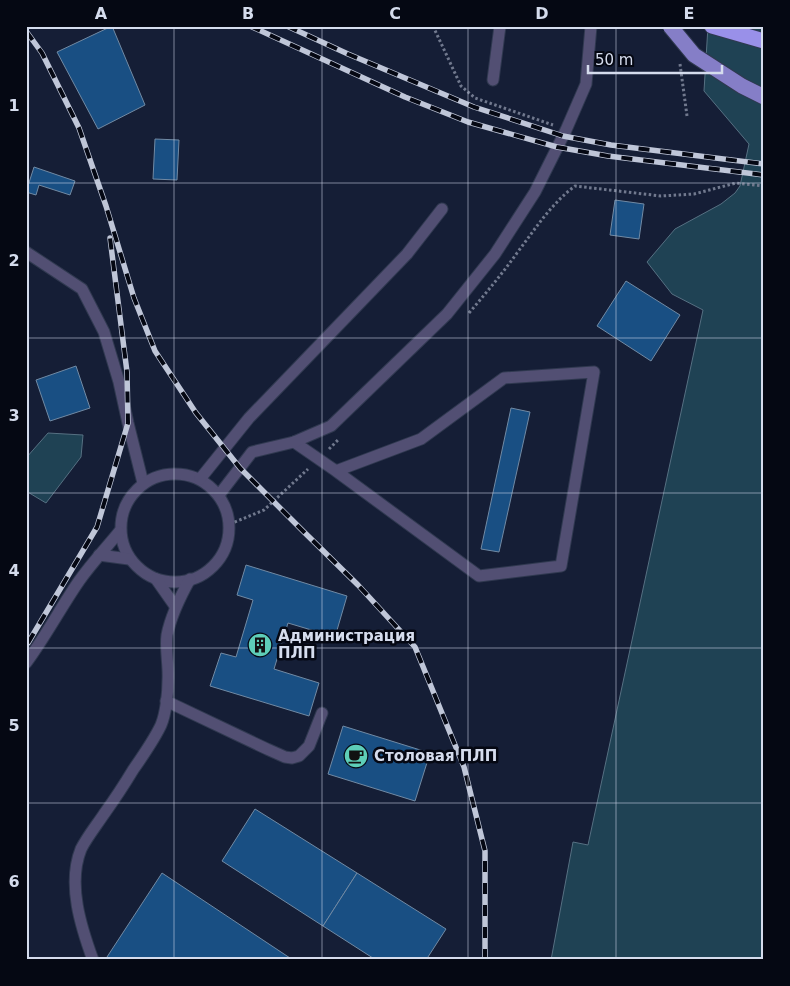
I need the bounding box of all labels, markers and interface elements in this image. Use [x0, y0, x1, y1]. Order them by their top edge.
text: A [95, 4, 108, 23]
text: B [242, 4, 254, 23]
text: C [389, 4, 401, 23]
text: D [535, 4, 549, 23]
text: E [684, 4, 694, 23]
scale bar [588, 42, 721, 74]
text: 50 m [595, 51, 633, 69]
text: 1 [8, 96, 20, 115]
text: 2 [8, 251, 20, 270]
text: 3 [8, 406, 20, 425]
text: 4 [8, 561, 20, 580]
place label: Администрация ПЛП [278, 627, 415, 662]
building icon: Администрация ПЛП [247, 632, 273, 658]
text: 5 [8, 716, 20, 735]
cafe icon: Столовая ПЛП [343, 743, 369, 769]
place label: Столовая ПЛП [374, 747, 497, 765]
text: 6 [8, 872, 20, 891]

